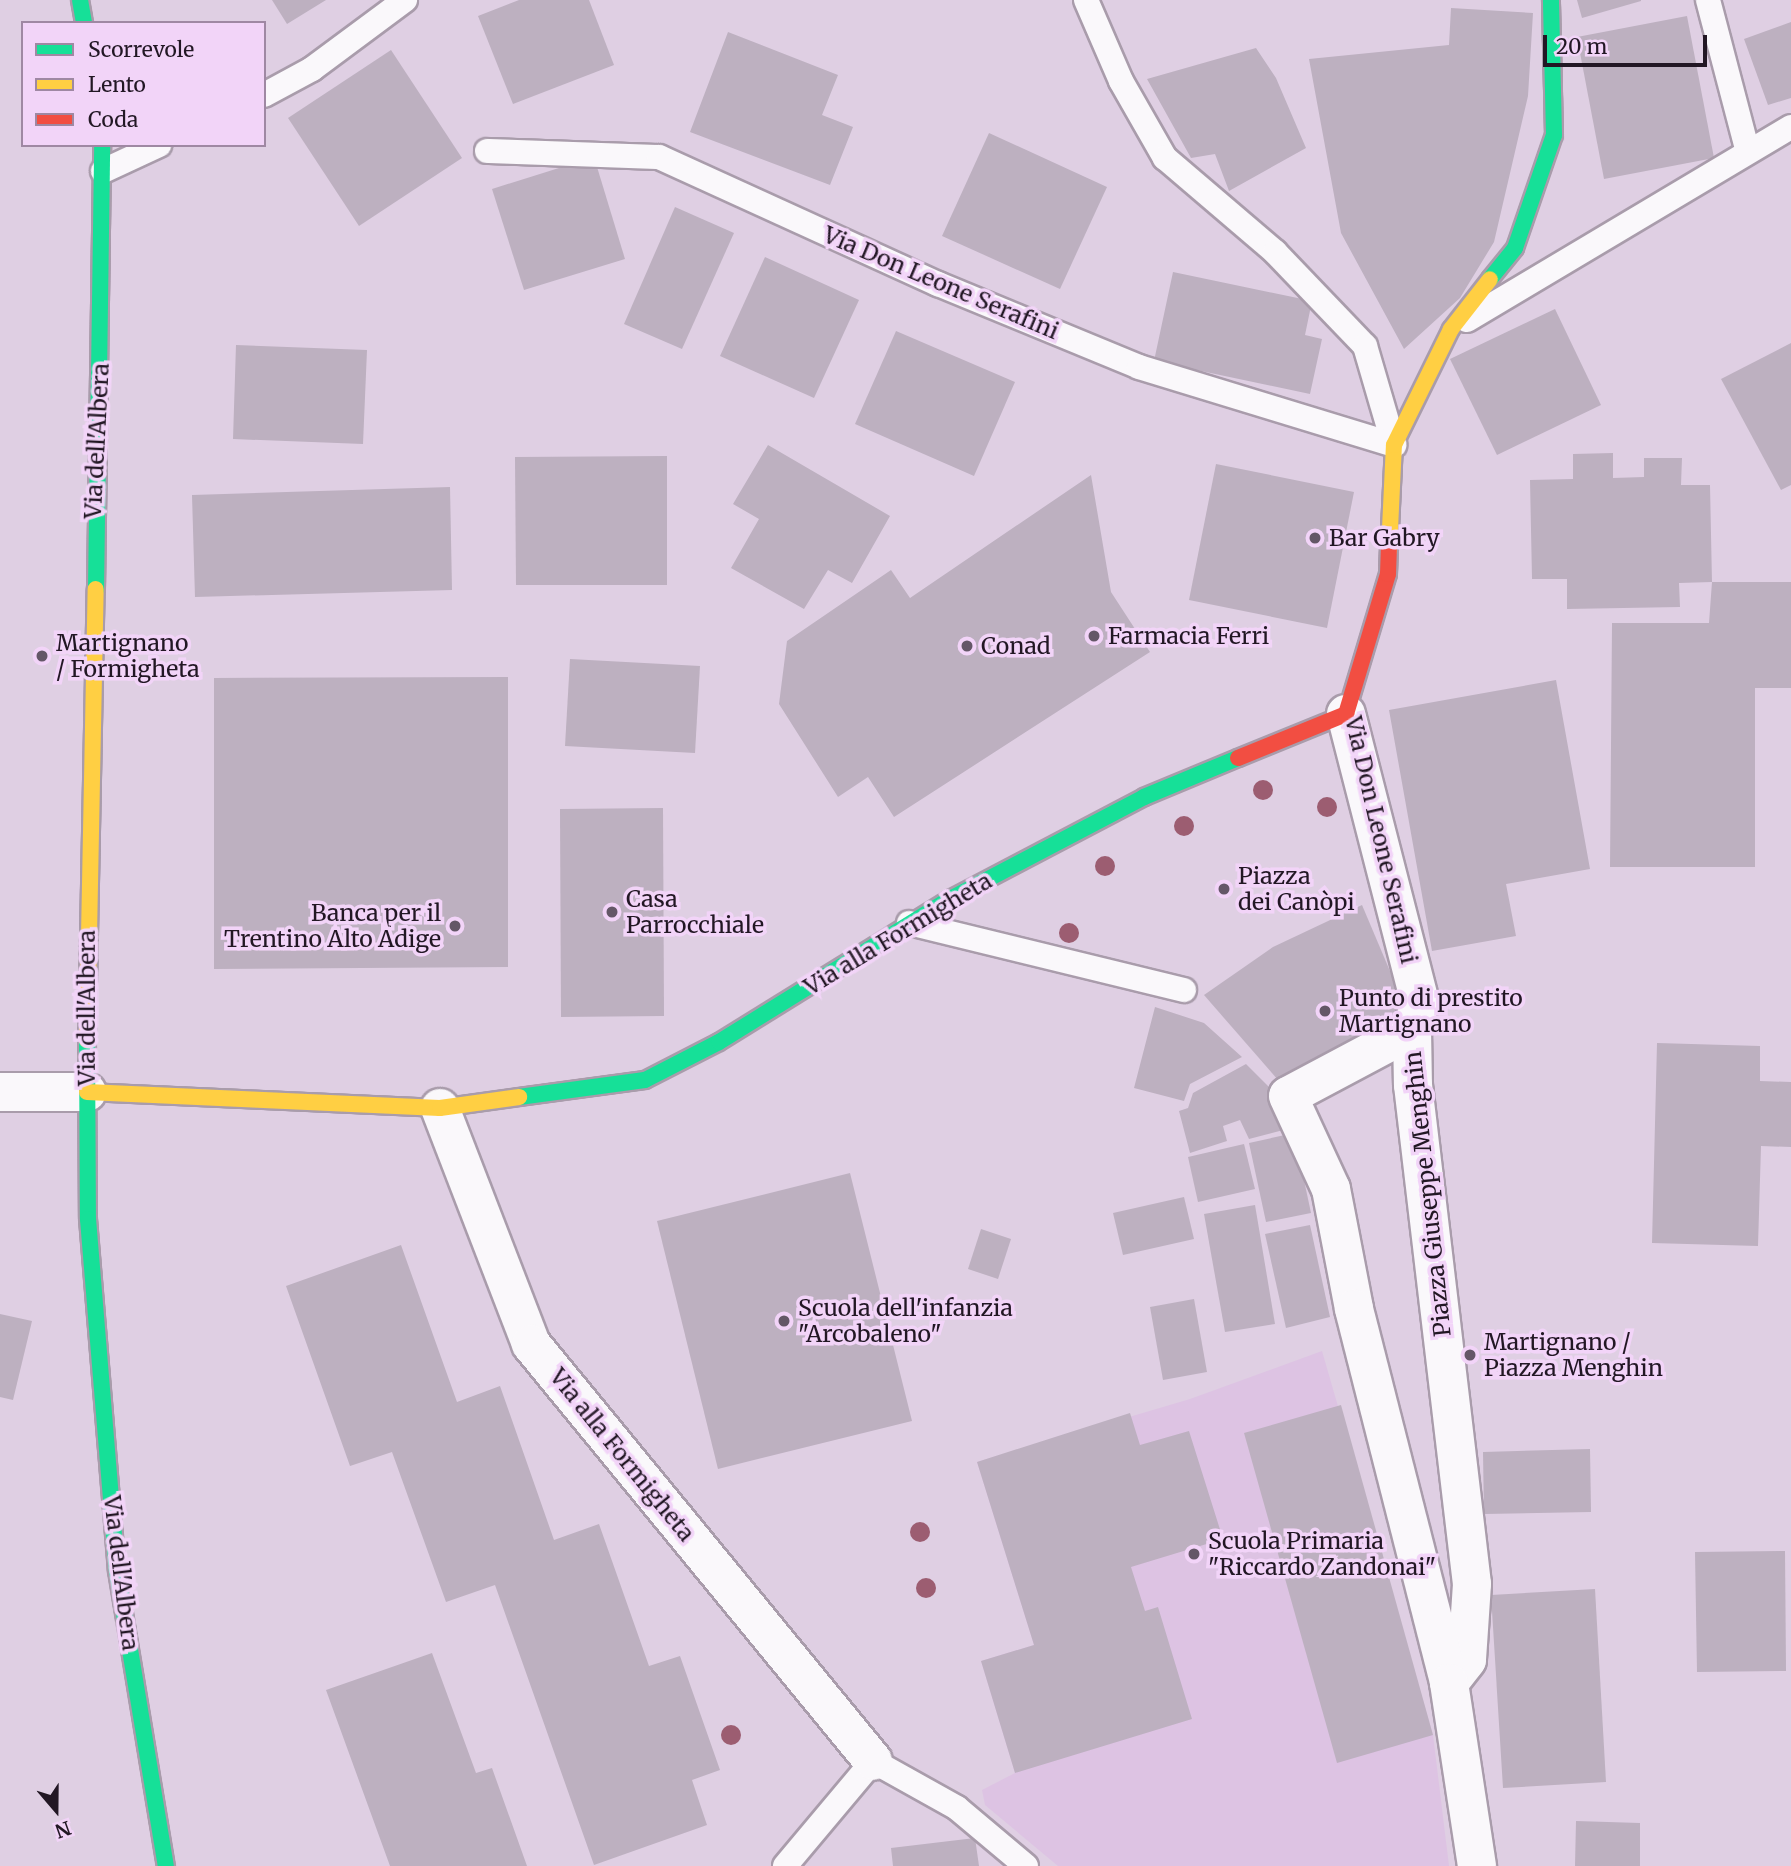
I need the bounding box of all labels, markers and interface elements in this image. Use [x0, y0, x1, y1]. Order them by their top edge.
legend [21, 21, 266, 147]
scale bar [1546, 21, 1710, 65]
text: 20 m [1556, 33, 1607, 60]
text: Scorrevole [88, 36, 194, 63]
text: Lento [88, 71, 146, 98]
text: Coda [88, 106, 138, 133]
street label: Via Don Leone Serafini [819, 221, 1063, 345]
street label: Via dell'Albera [79, 363, 115, 519]
place label: Bar Gabry [1329, 524, 1440, 552]
marker: Bar Gabry [1307, 530, 1323, 546]
place label: Farmacia Ferri [1108, 622, 1269, 650]
marker: Farmacia Ferri [1086, 628, 1102, 644]
place label: Martignano / Formigheta [56, 629, 200, 683]
place label: Conad [981, 632, 1051, 660]
marker: Conad [959, 638, 975, 654]
marker: Martignano / Formigheta [34, 648, 50, 664]
street label: Via Don Leone Serafini [1339, 714, 1423, 966]
place label: Piazza dei Canòpi [1238, 862, 1355, 916]
street label: Via alla Formigheta [799, 867, 997, 1001]
marker: Piazza dei Canòpi [1216, 881, 1232, 897]
place label: Casa Parrocchiale [626, 885, 764, 939]
place label: Banca per il Trentino Alto Adige [224, 899, 441, 953]
marker: Casa Parrocchiale [604, 904, 620, 920]
marker: Banca per il Trentino Alto Adige [447, 918, 463, 934]
street label: Via dell'Albera [73, 930, 101, 1086]
place label: Punto di prestito Martignano [1339, 984, 1523, 1038]
marker: Punto di prestito Martignano [1317, 1003, 1333, 1019]
street label: Piazza Giuseppe Menghin [1399, 1050, 1457, 1338]
place label: Scuola dell'infanzia "Arcobaleno" [798, 1294, 1013, 1348]
marker: Scuola dell'infanzia "Arcobaleno" [776, 1313, 792, 1329]
place label: Martignano / Piazza Menghin [1484, 1328, 1663, 1382]
marker: Martignano / Piazza Menghin [1462, 1347, 1478, 1363]
street label: Via alla Formigheta [544, 1363, 700, 1547]
street label: Via dell'Albera [98, 1494, 144, 1652]
place label: Scuola Primaria "Riccardo Zandonai" [1208, 1527, 1436, 1581]
marker: Scuola Primaria "Riccardo Zandonai" [1186, 1546, 1202, 1562]
north arrow [21, 1775, 91, 1845]
text: N [52, 1816, 74, 1844]

